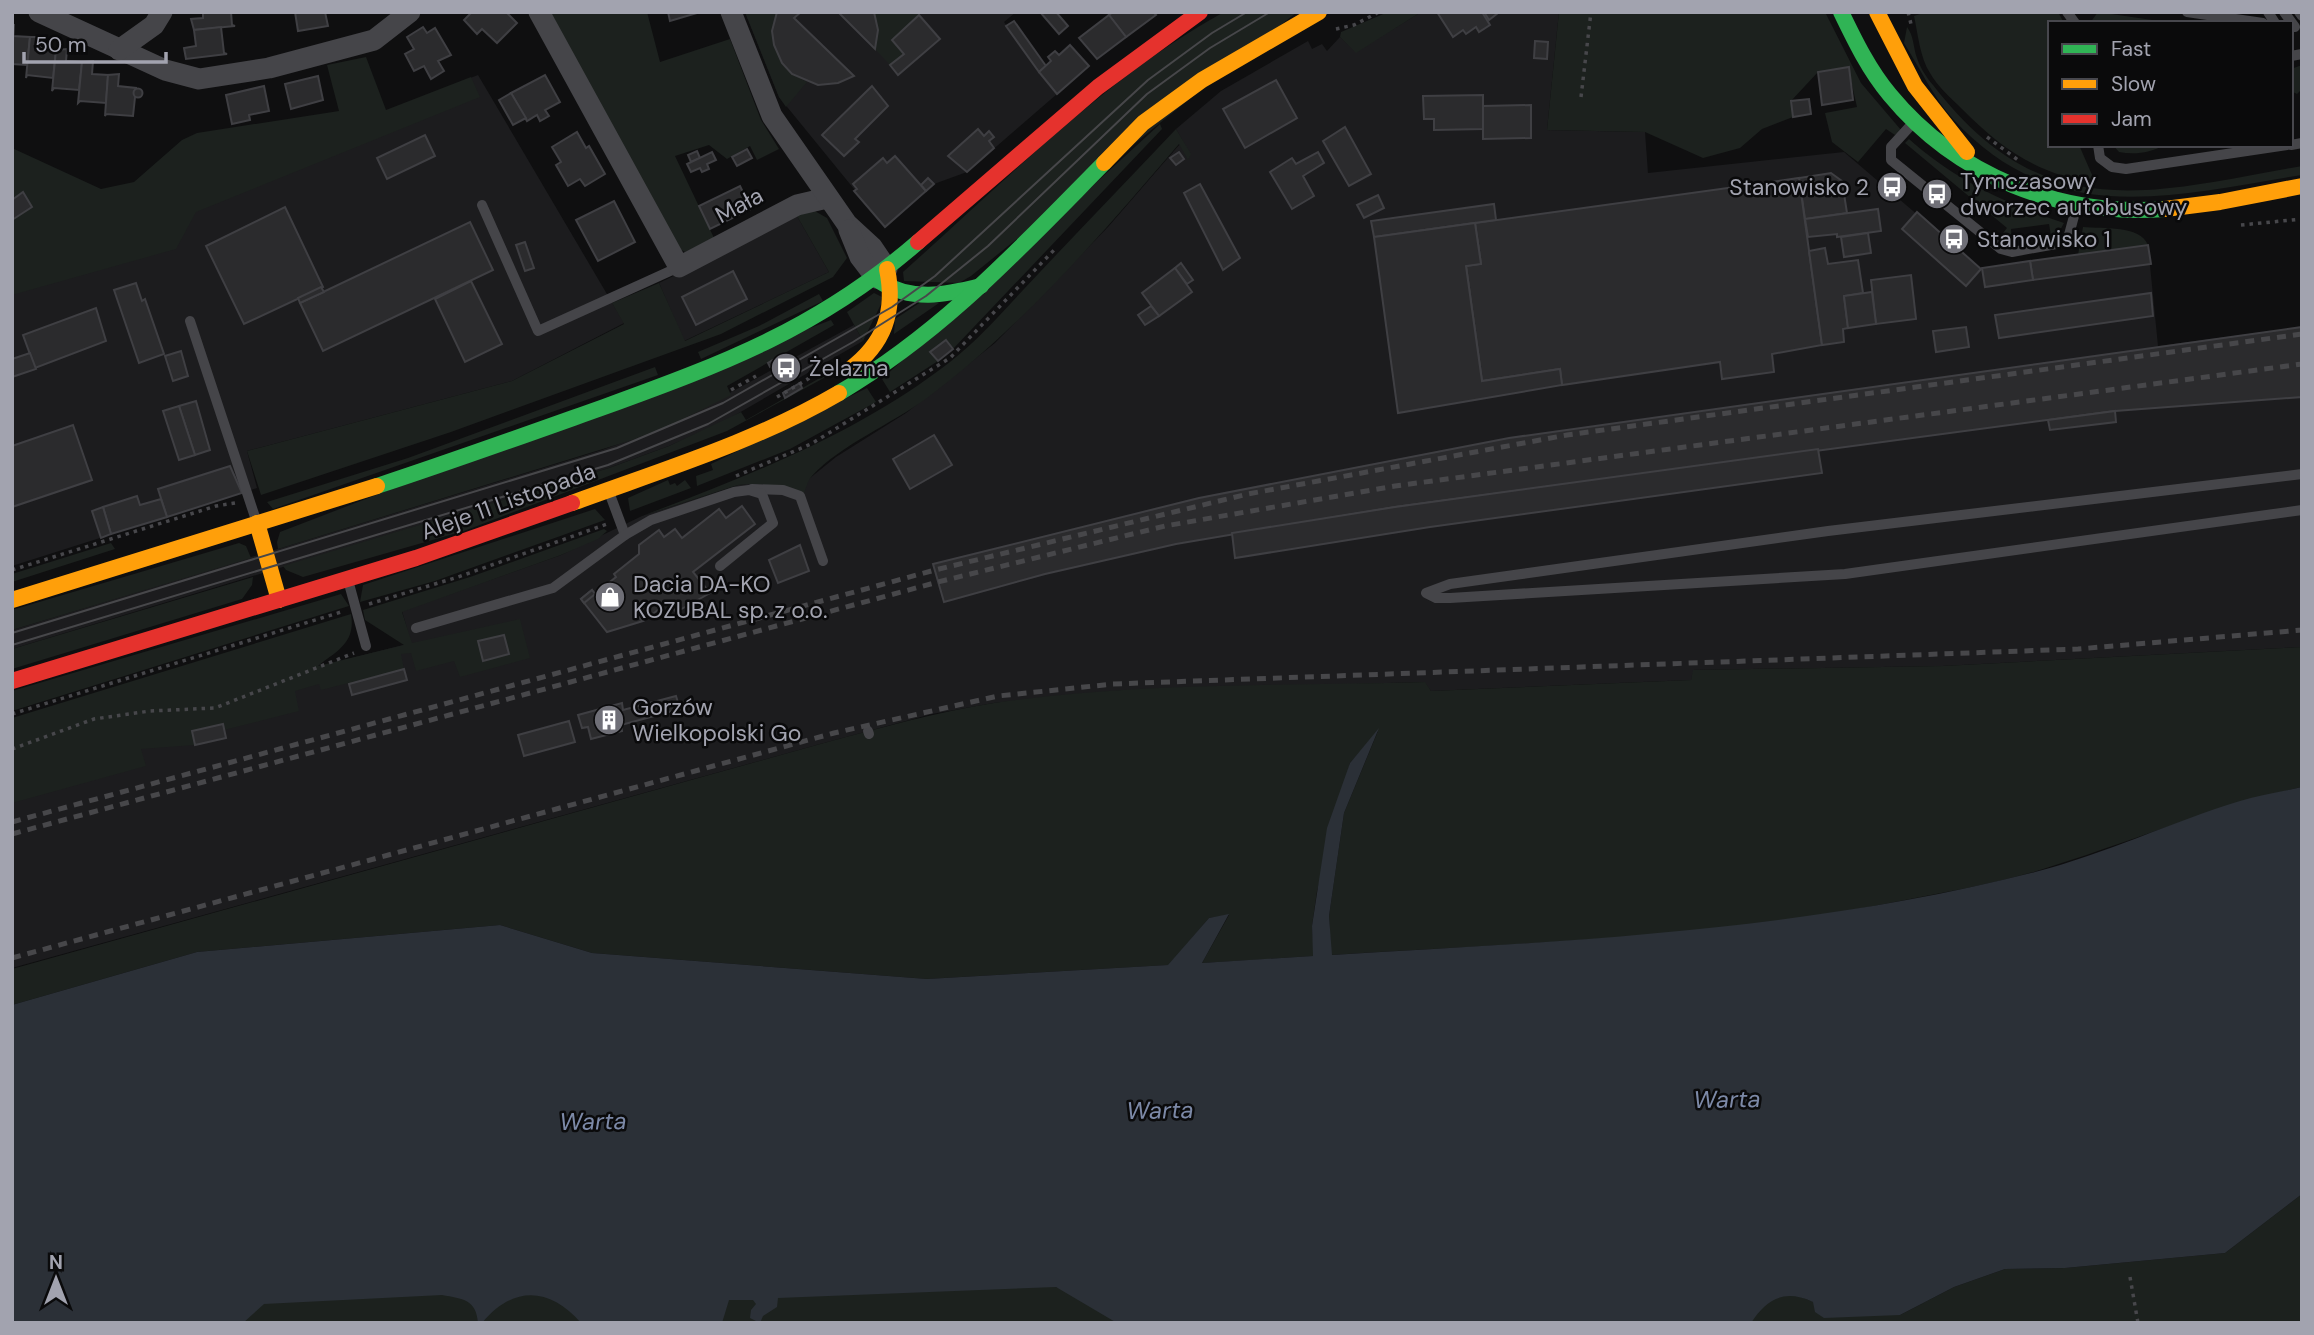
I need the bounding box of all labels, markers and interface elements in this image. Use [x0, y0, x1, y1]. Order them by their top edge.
scale bar [24, 21, 166, 65]
legend [2048, 21, 2293, 147]
text: 50 m [35, 31, 86, 59]
text: Fast [2111, 35, 2151, 63]
text: Slow [2111, 70, 2156, 98]
text: Jam [2111, 105, 2152, 133]
place label: Tymczasowy dworzec autobusowy [1960, 166, 2187, 222]
bus stop icon: Stanowisko 2 [1875, 170, 1909, 204]
place label: Stanowisko 2 [1729, 172, 1869, 202]
bus stop icon: Tymczasowy dworzec autobusowy [1920, 177, 1954, 211]
street label: Mała [710, 180, 768, 230]
bus stop icon: Stanowisko 1 [1937, 222, 1971, 256]
place label: Stanowisko 1 [1977, 224, 2111, 254]
bus stop icon: Żelazna [769, 351, 803, 385]
place label: Żelazna [809, 353, 888, 383]
street label: Aleje 11 Listopada [417, 456, 599, 546]
place label: Dacia DA-KO KOZUBAL sp. z o.o. [633, 569, 828, 625]
shop icon: Dacia DA-KO KOZUBAL sp. z o.o. [593, 580, 627, 614]
place label: Gorzów Wielkopolski Go [632, 692, 801, 748]
building icon: Gorzów Wielkopolski Go [592, 703, 626, 737]
water label: Warta [1693, 1083, 1761, 1115]
water label: Warta [1126, 1094, 1194, 1126]
water label: Warta [559, 1105, 627, 1137]
north arrow [21, 1244, 91, 1314]
text: N [49, 1250, 63, 1275]

